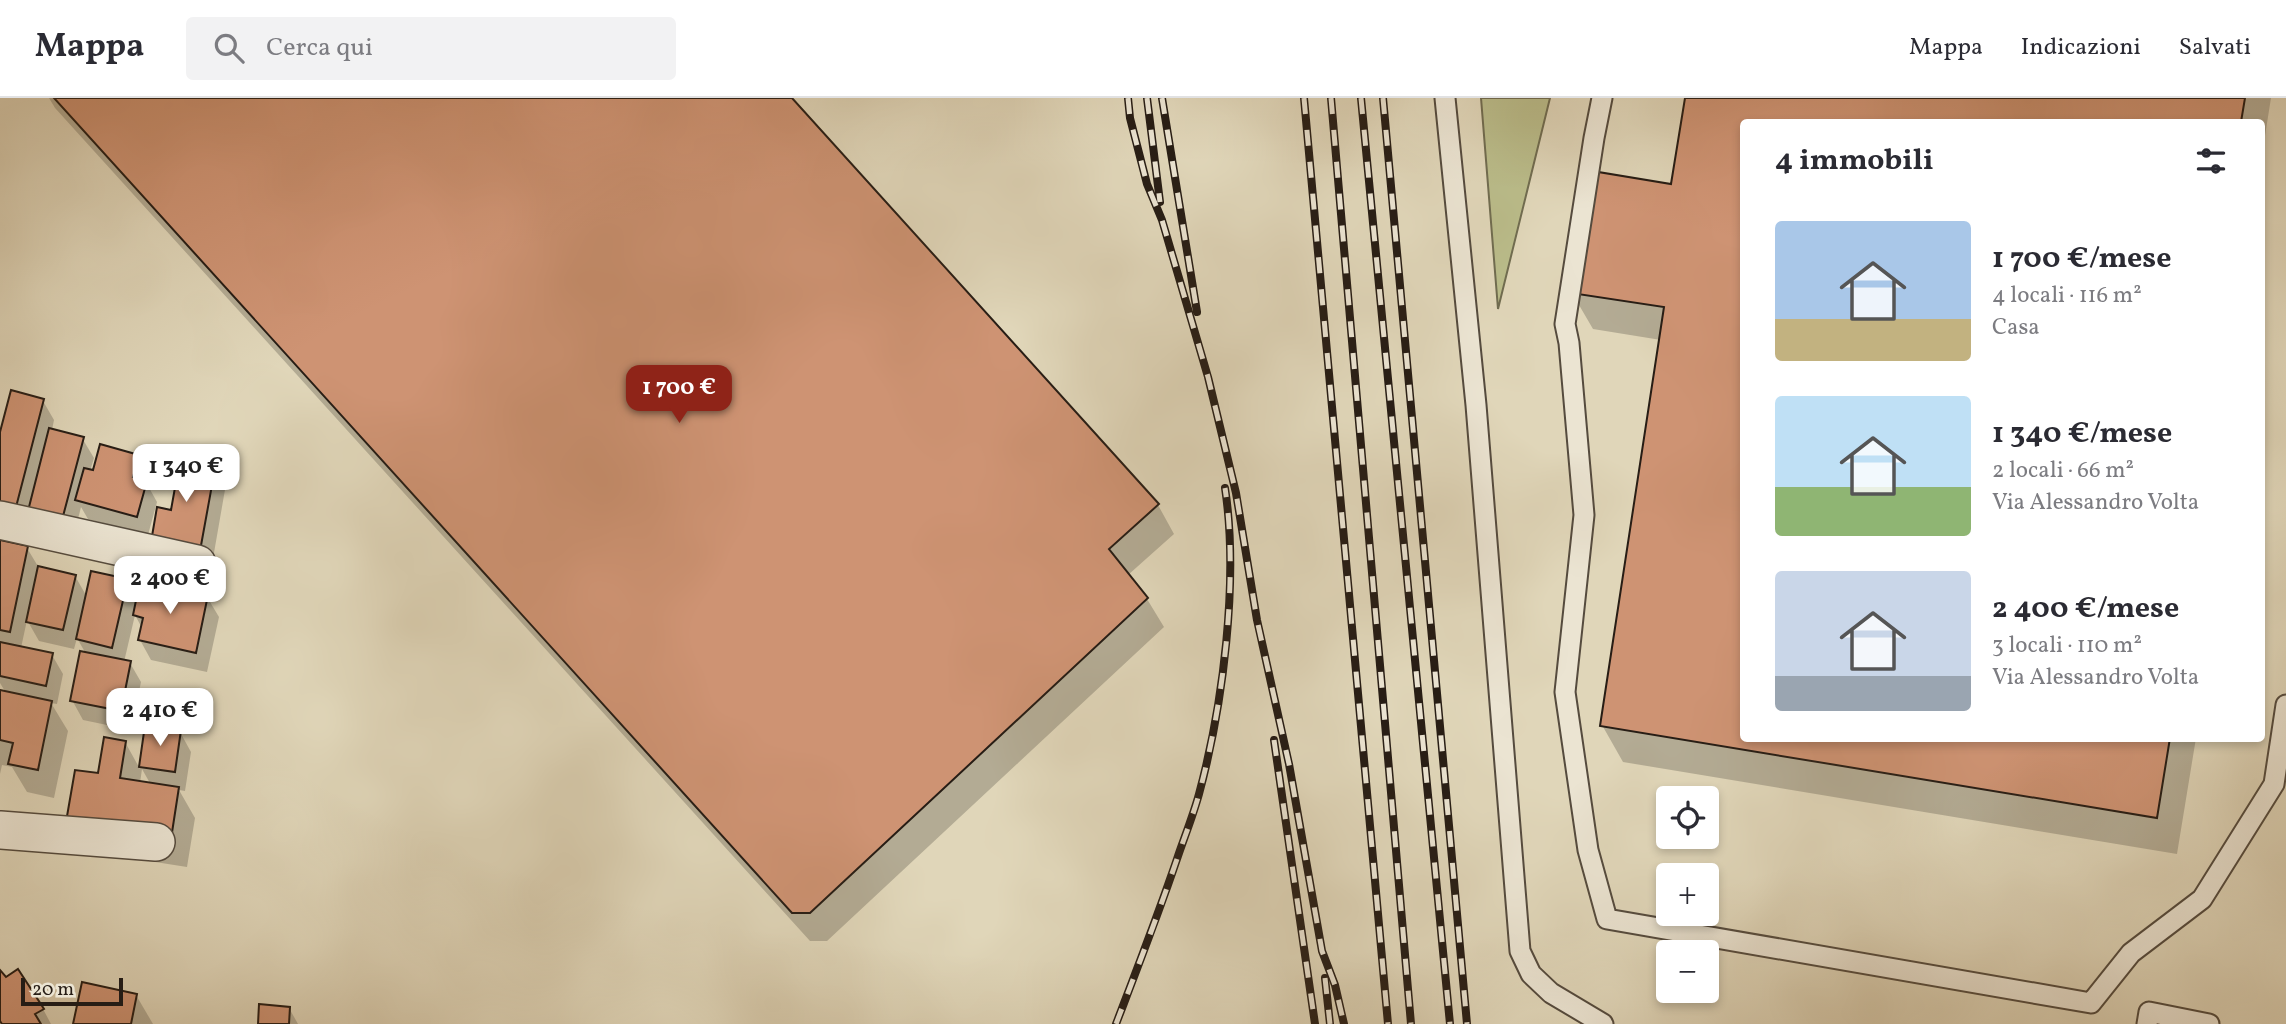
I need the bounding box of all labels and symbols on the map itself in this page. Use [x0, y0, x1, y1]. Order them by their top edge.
pin: 1 700 € [614, 366, 744, 425]
pin: 1 340 € [121, 444, 251, 504]
pin: 2 400 € [105, 556, 235, 616]
pin: 2 410 € [95, 688, 225, 748]
scale bar [21, 975, 122, 1007]

